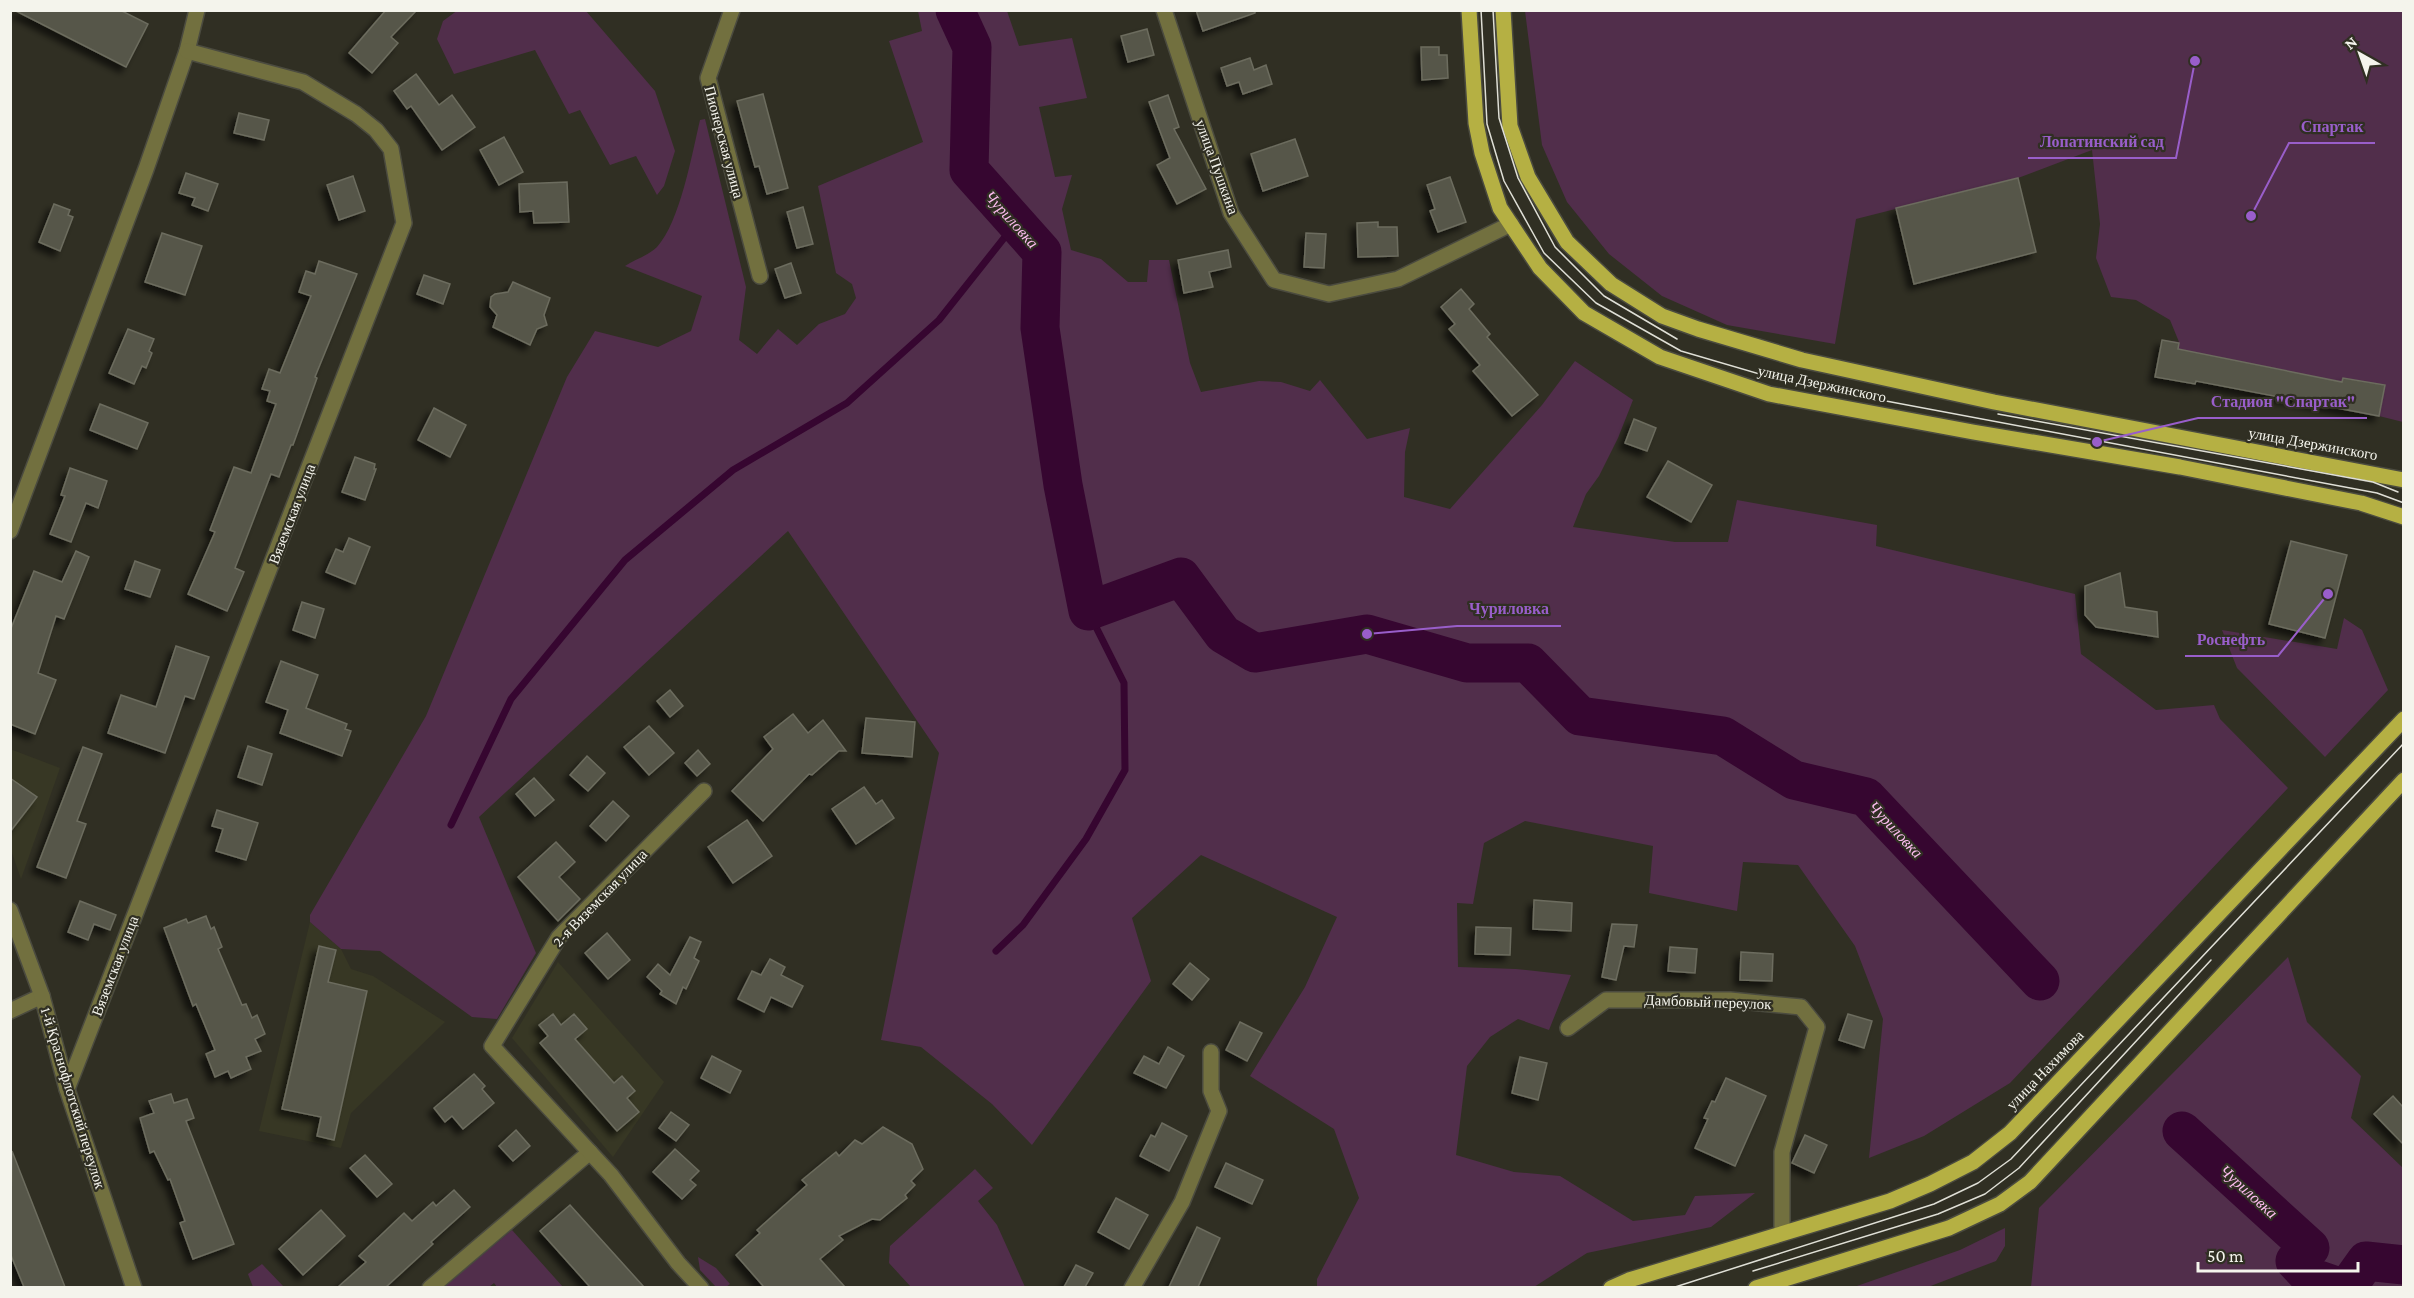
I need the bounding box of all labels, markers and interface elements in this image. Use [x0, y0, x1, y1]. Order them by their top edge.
north arrow [2330, 24, 2390, 84]
text: N [2341, 33, 2360, 53]
street label: Пионерская улица [701, 84, 747, 200]
callout: Спартак [2289, 109, 2375, 143]
street label: улица Пушкина [1192, 117, 1242, 217]
text: Спартак [2301, 118, 2364, 136]
callout: Лопатинский сад [2028, 124, 2176, 158]
text: Лопатинский сад [2040, 133, 2164, 150]
water label: Чуриловка [981, 187, 1042, 252]
street label: улица Дзержинского [1756, 363, 1888, 405]
callout: Стадион "Спартак" [2198, 384, 2367, 418]
text: Стадион "Спартак" [2211, 393, 2355, 411]
street label: улица Дзержинского [2247, 425, 2379, 463]
street label: Вяземская улица [266, 461, 319, 566]
callout: Чуриловка [1457, 592, 1561, 626]
text: Чуриловка [1469, 600, 1549, 618]
callout: Роснефть [2185, 622, 2278, 656]
text: Роснефть [2197, 631, 2266, 649]
water label: Чуриловка [1864, 798, 1926, 862]
street label: 2-я Вяземская улица [550, 846, 651, 950]
street label: Вяземская улица [89, 913, 142, 1018]
street label: Дамбовый переулок [1644, 992, 1772, 1012]
street label: 1-й Краснофлотский переулок [38, 1005, 108, 1191]
street label: улица Нахимова [2003, 1027, 2087, 1113]
water label: Чуриловка [2216, 1161, 2281, 1222]
scale bar [2198, 1235, 2358, 1273]
text: 50 m [2207, 1246, 2244, 1266]

